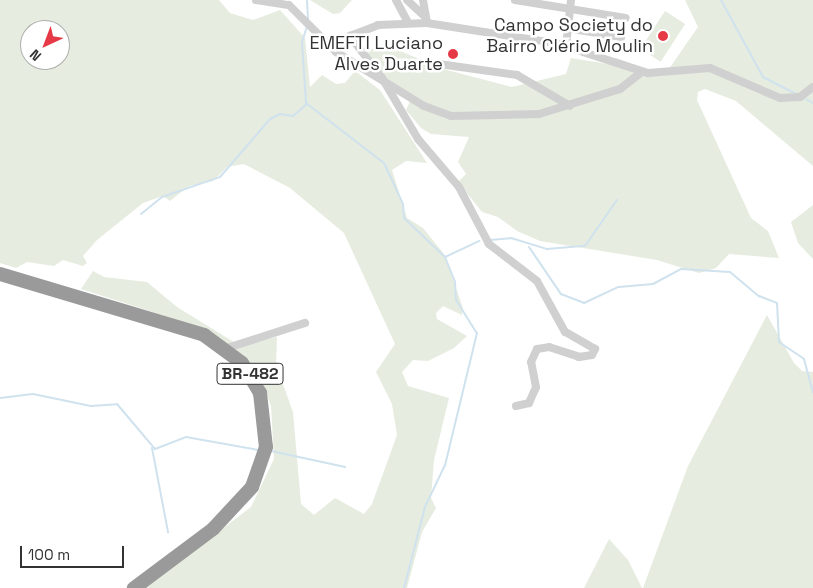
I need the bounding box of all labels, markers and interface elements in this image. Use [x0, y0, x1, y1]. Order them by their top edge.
place label: Campo Society do Bairro Clério Moulin [486, 15, 653, 58]
north arrow [20, 20, 70, 70]
marker: Campo Society do Bairro Clério Moulin [657, 30, 669, 42]
place label: EMEFTI Luciano Alves Duarte [309, 33, 443, 76]
text: N [26, 45, 45, 65]
marker: EMEFTI Luciano Alves Duarte [447, 48, 459, 60]
road number: BR-482 [216, 360, 284, 388]
scale bar [22, 536, 126, 568]
text: 100 m [28, 545, 70, 564]

